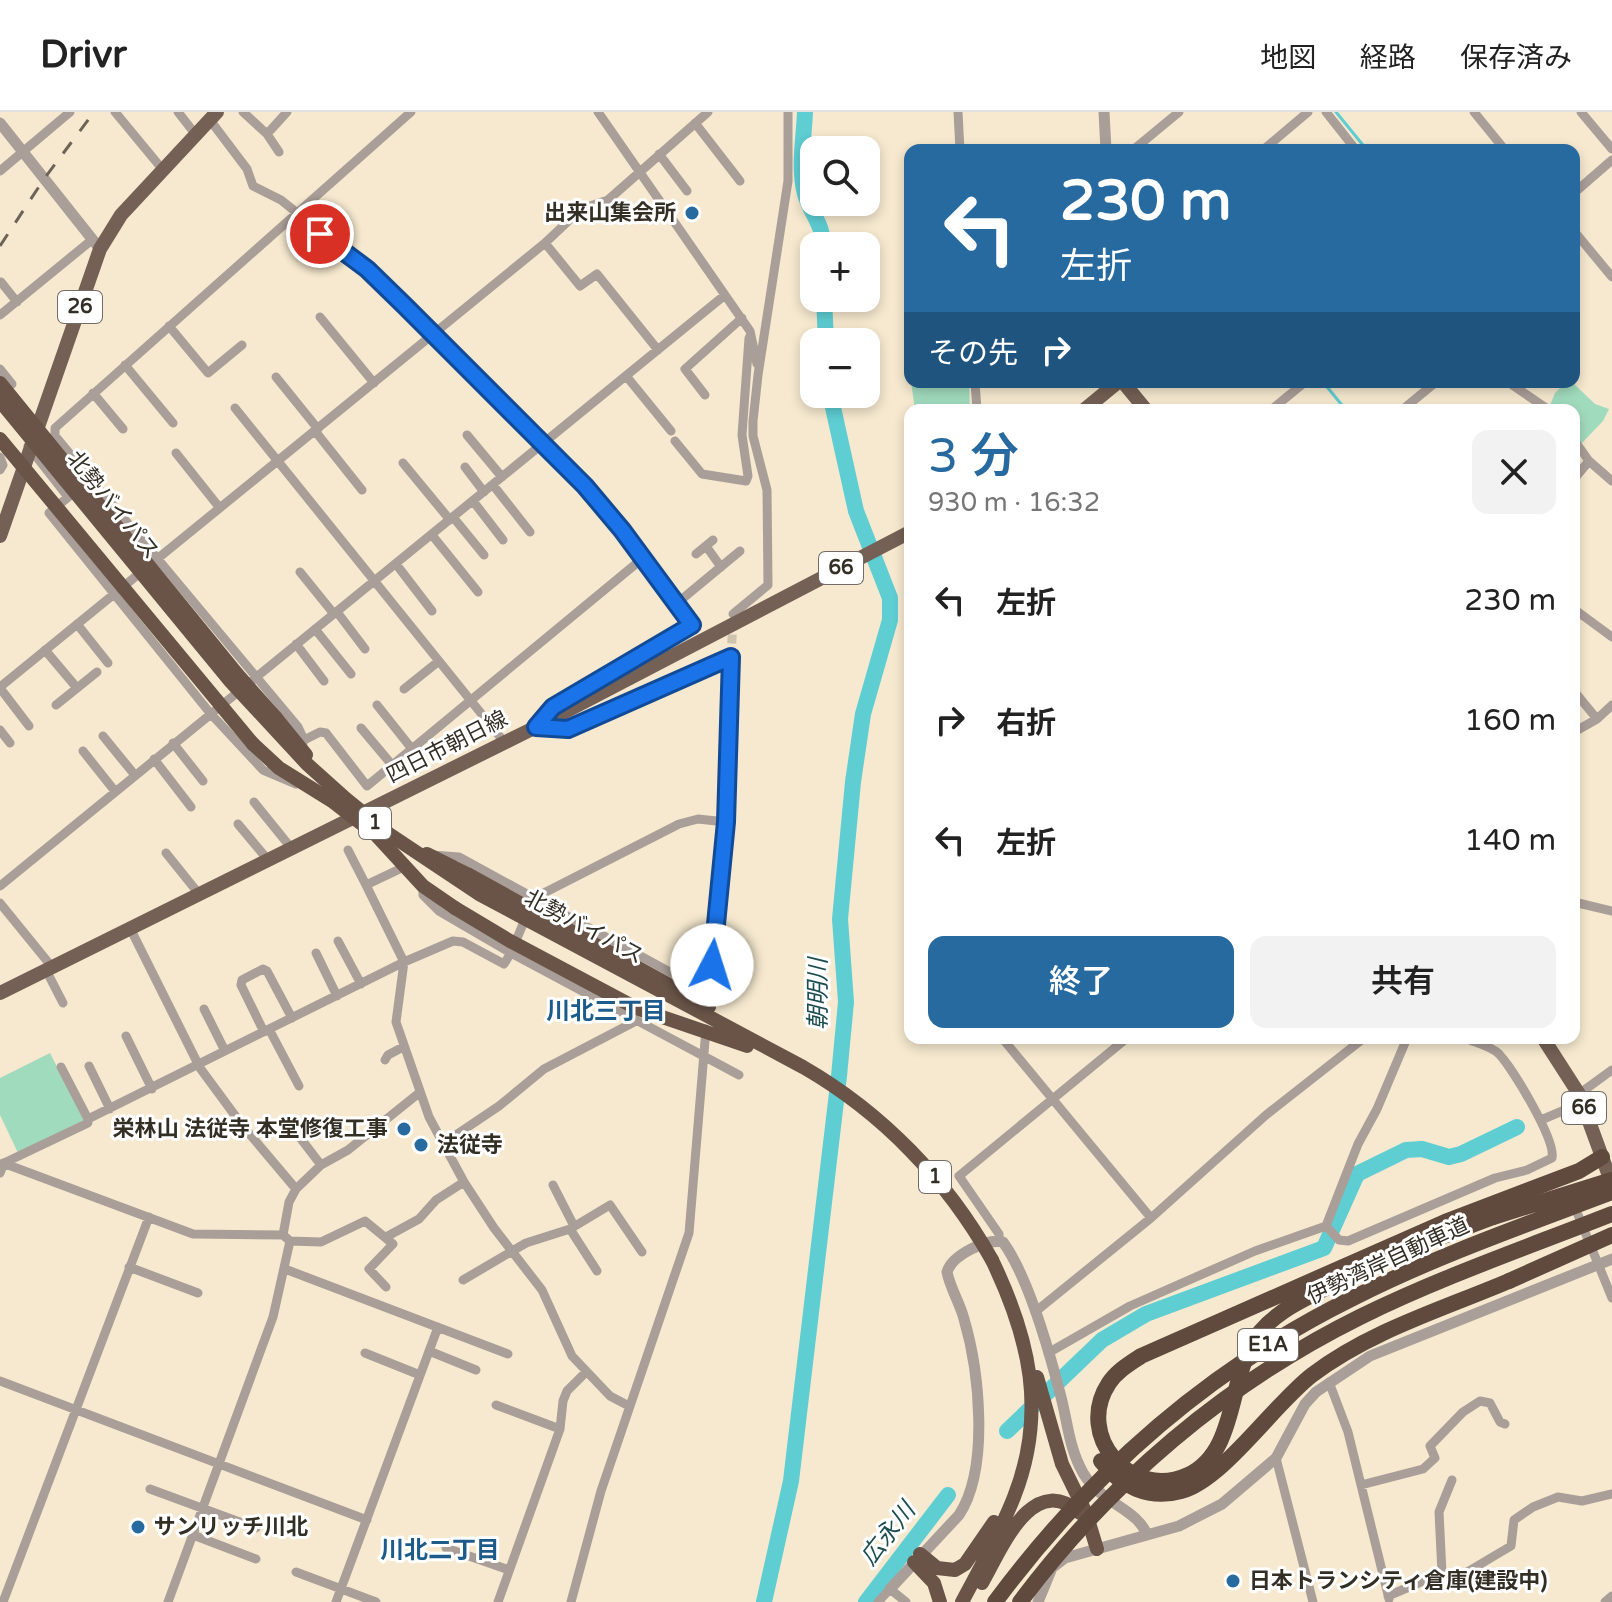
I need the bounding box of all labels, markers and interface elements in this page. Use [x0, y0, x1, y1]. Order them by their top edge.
text: Drivr [40, 32, 127, 78]
text: 地図 [1260, 41, 1316, 75]
text: 経路 [1360, 41, 1416, 75]
text: 保存済み [1460, 41, 1572, 75]
map controls [800, 136, 880, 408]
button: search [800, 136, 880, 216]
text: 230 m [1060, 168, 1231, 235]
icon: left [928, 176, 1032, 280]
pin [286, 200, 354, 268]
place label: 出来山集会所 [544, 200, 676, 226]
marker: 出来山集会所 [683, 204, 701, 222]
icon: arrive [298, 212, 342, 256]
button: + [800, 232, 880, 312]
text: 左折 [1060, 245, 1132, 288]
road number: 26 [58, 291, 102, 323]
button: − [800, 328, 880, 408]
icon: right [1034, 328, 1078, 372]
text: その先 [928, 335, 1018, 372]
text: 3 分 [928, 428, 1019, 486]
button: close [1472, 430, 1556, 514]
street label: 北勢バイパス [61, 446, 165, 564]
text: 930 m · 16:32 [928, 487, 1100, 518]
road number: 66 [819, 552, 863, 584]
icon: left [928, 578, 972, 622]
text: 230 m [1464, 582, 1556, 619]
text: 左折 [996, 585, 1056, 622]
icon: right [928, 698, 972, 742]
text: 160 m [1464, 702, 1556, 739]
street label: 四日市朝日線 [382, 705, 512, 789]
text: 右折 [996, 705, 1056, 742]
road number: 1 [359, 807, 391, 839]
icon: left [928, 818, 972, 862]
text: 140 m [1464, 822, 1556, 859]
text: 左折 [996, 825, 1056, 862]
street label: 北勢バイパス [520, 885, 648, 969]
position arrow [670, 923, 754, 1007]
button: 終了 [928, 936, 1234, 1028]
button: 共有 [1250, 936, 1556, 1028]
water label: 朝明川 [804, 955, 833, 1030]
district label: 川北三丁目 [546, 997, 666, 1026]
road number: 66 [1562, 1092, 1606, 1124]
place label: 栄林山 法従寺 本堂修復工事 [113, 1116, 388, 1142]
marker: 栄林山 法従寺 本堂修復工事 [395, 1120, 413, 1138]
place label: 法従寺 [437, 1132, 503, 1158]
marker: 法従寺 [412, 1136, 430, 1154]
road number: 1 [919, 1161, 951, 1193]
street label: 伊勢湾岸自動車道 [1303, 1212, 1473, 1310]
road number: E1A [1238, 1329, 1298, 1361]
water label: 広永川 [854, 1494, 923, 1571]
place label: サンリッチ川北 [154, 1514, 308, 1540]
marker: サンリッチ川北 [129, 1518, 147, 1536]
district label: 川北二丁目 [380, 1536, 500, 1565]
place label: 日本トランシティ倉庫(建設中) [1249, 1568, 1548, 1594]
marker: 日本トランシティ倉庫(建設中) [1224, 1572, 1242, 1590]

